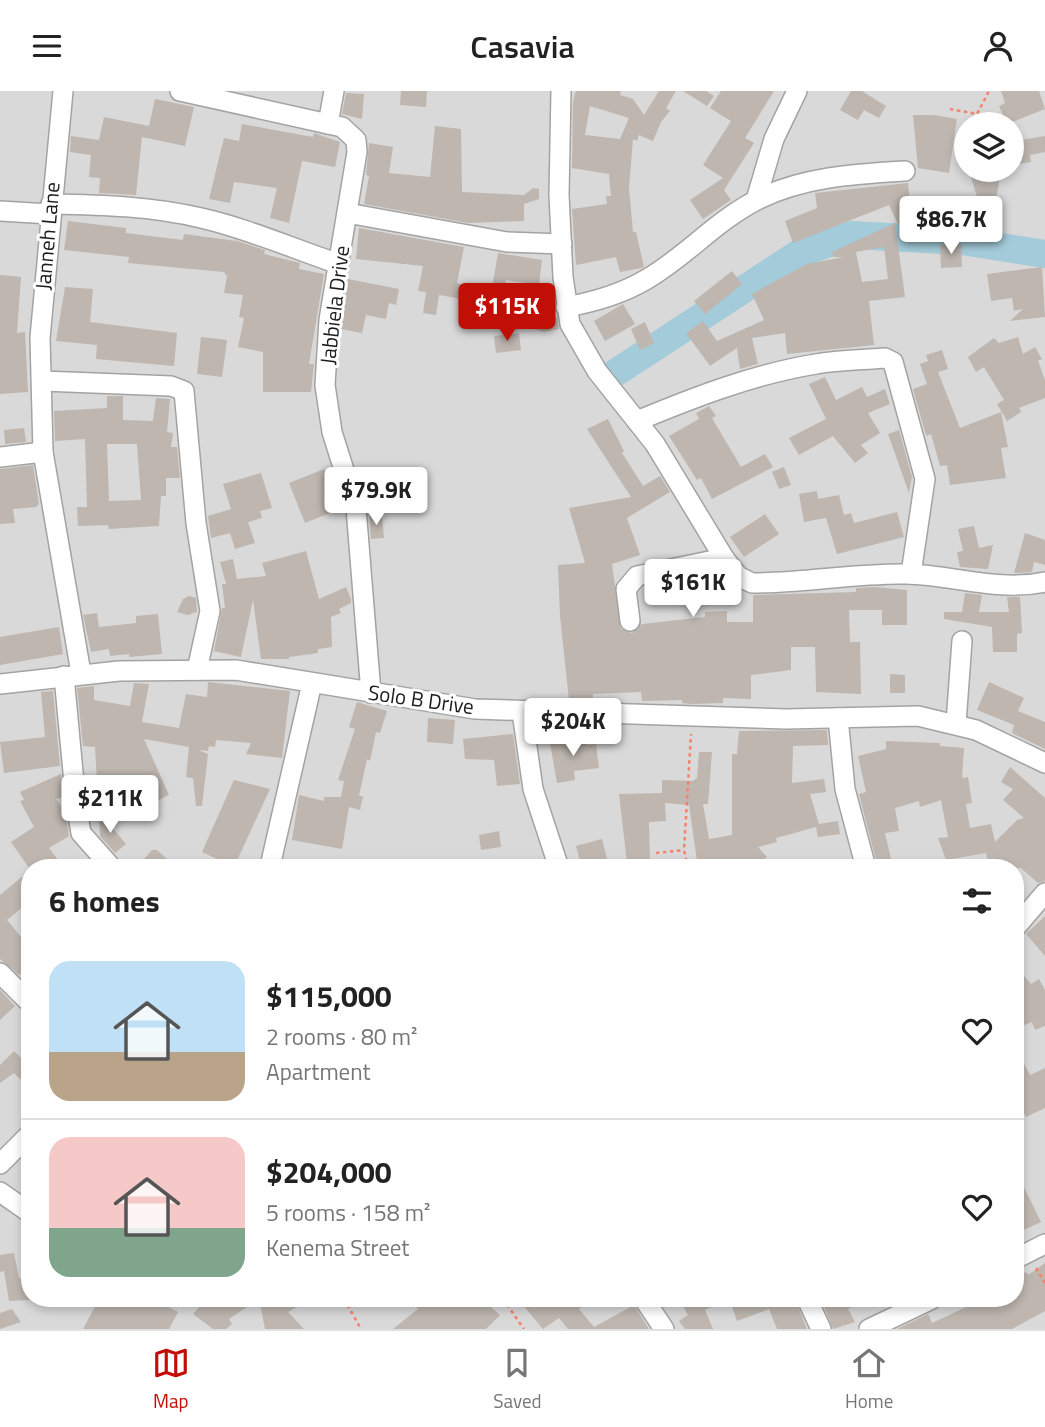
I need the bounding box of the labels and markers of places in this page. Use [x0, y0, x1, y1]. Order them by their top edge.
pin: $86.7K [894, 197, 1008, 256]
pin: $115K [458, 283, 556, 343]
pin: $79.9K [319, 467, 433, 527]
pin: $161K [644, 559, 742, 619]
pin: $204K [524, 699, 622, 758]
pin: $211K [61, 775, 159, 835]

